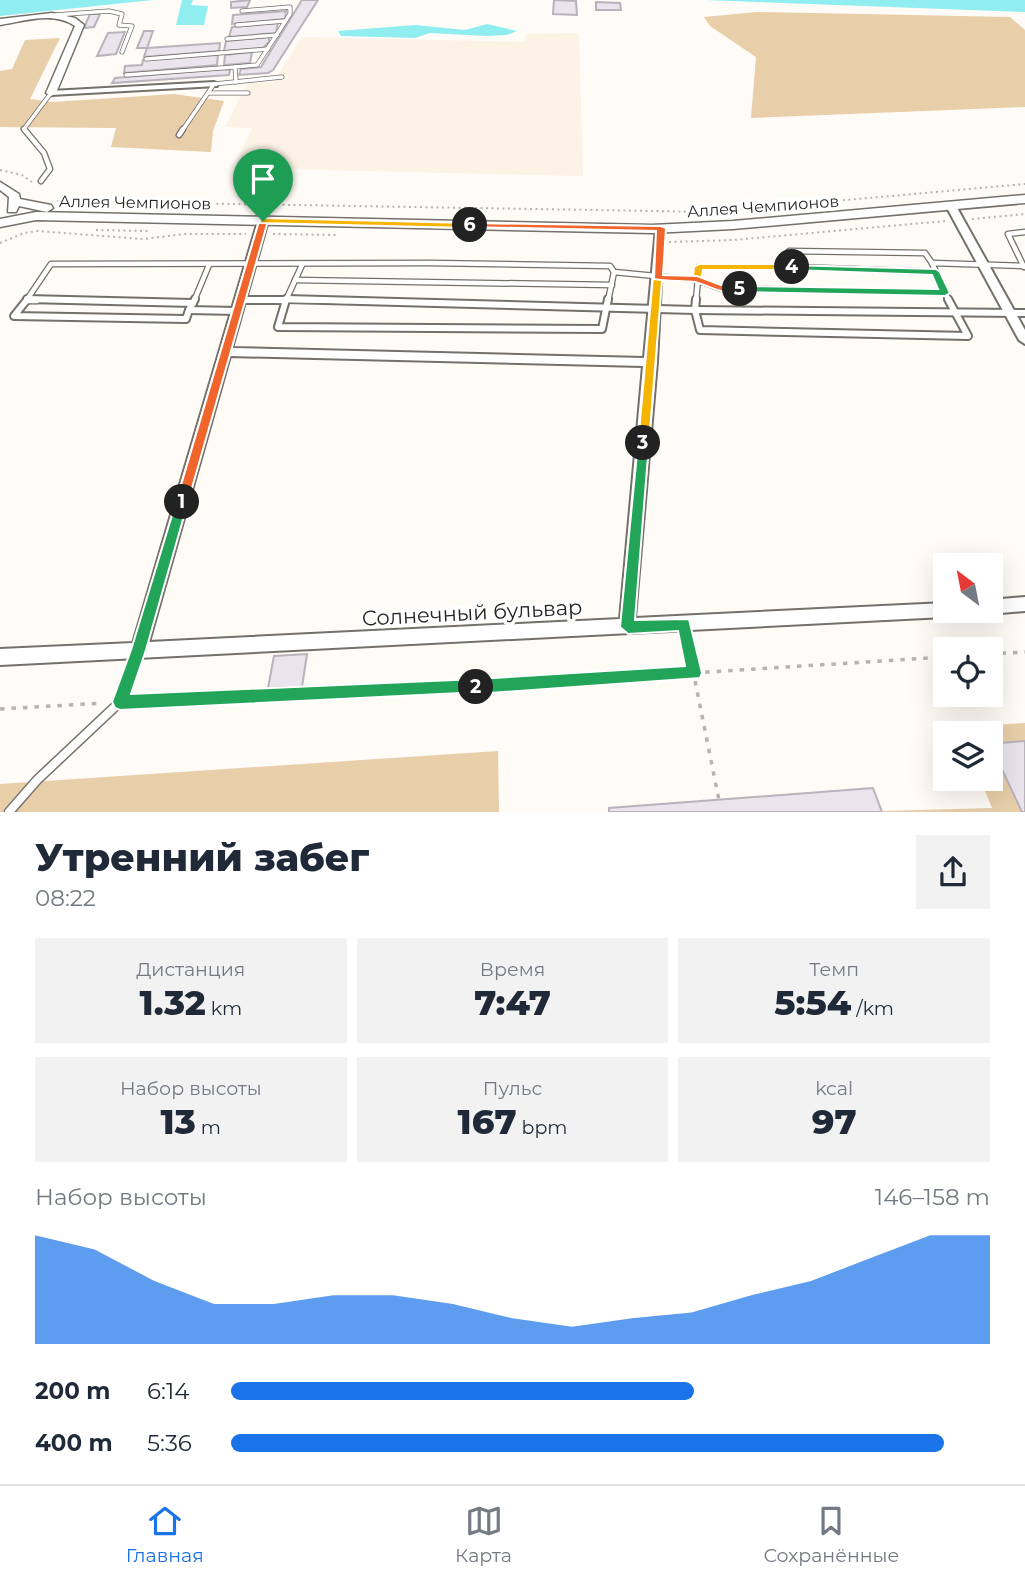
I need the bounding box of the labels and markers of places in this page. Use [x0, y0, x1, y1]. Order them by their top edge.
pin [233, 149, 293, 221]
pin: 6 [452, 208, 488, 243]
pin: 4 [774, 250, 810, 284]
pin: 5 [722, 272, 758, 306]
pin: 3 [626, 426, 660, 460]
pin: 1 [164, 484, 200, 520]
pin: 2 [458, 670, 494, 704]

